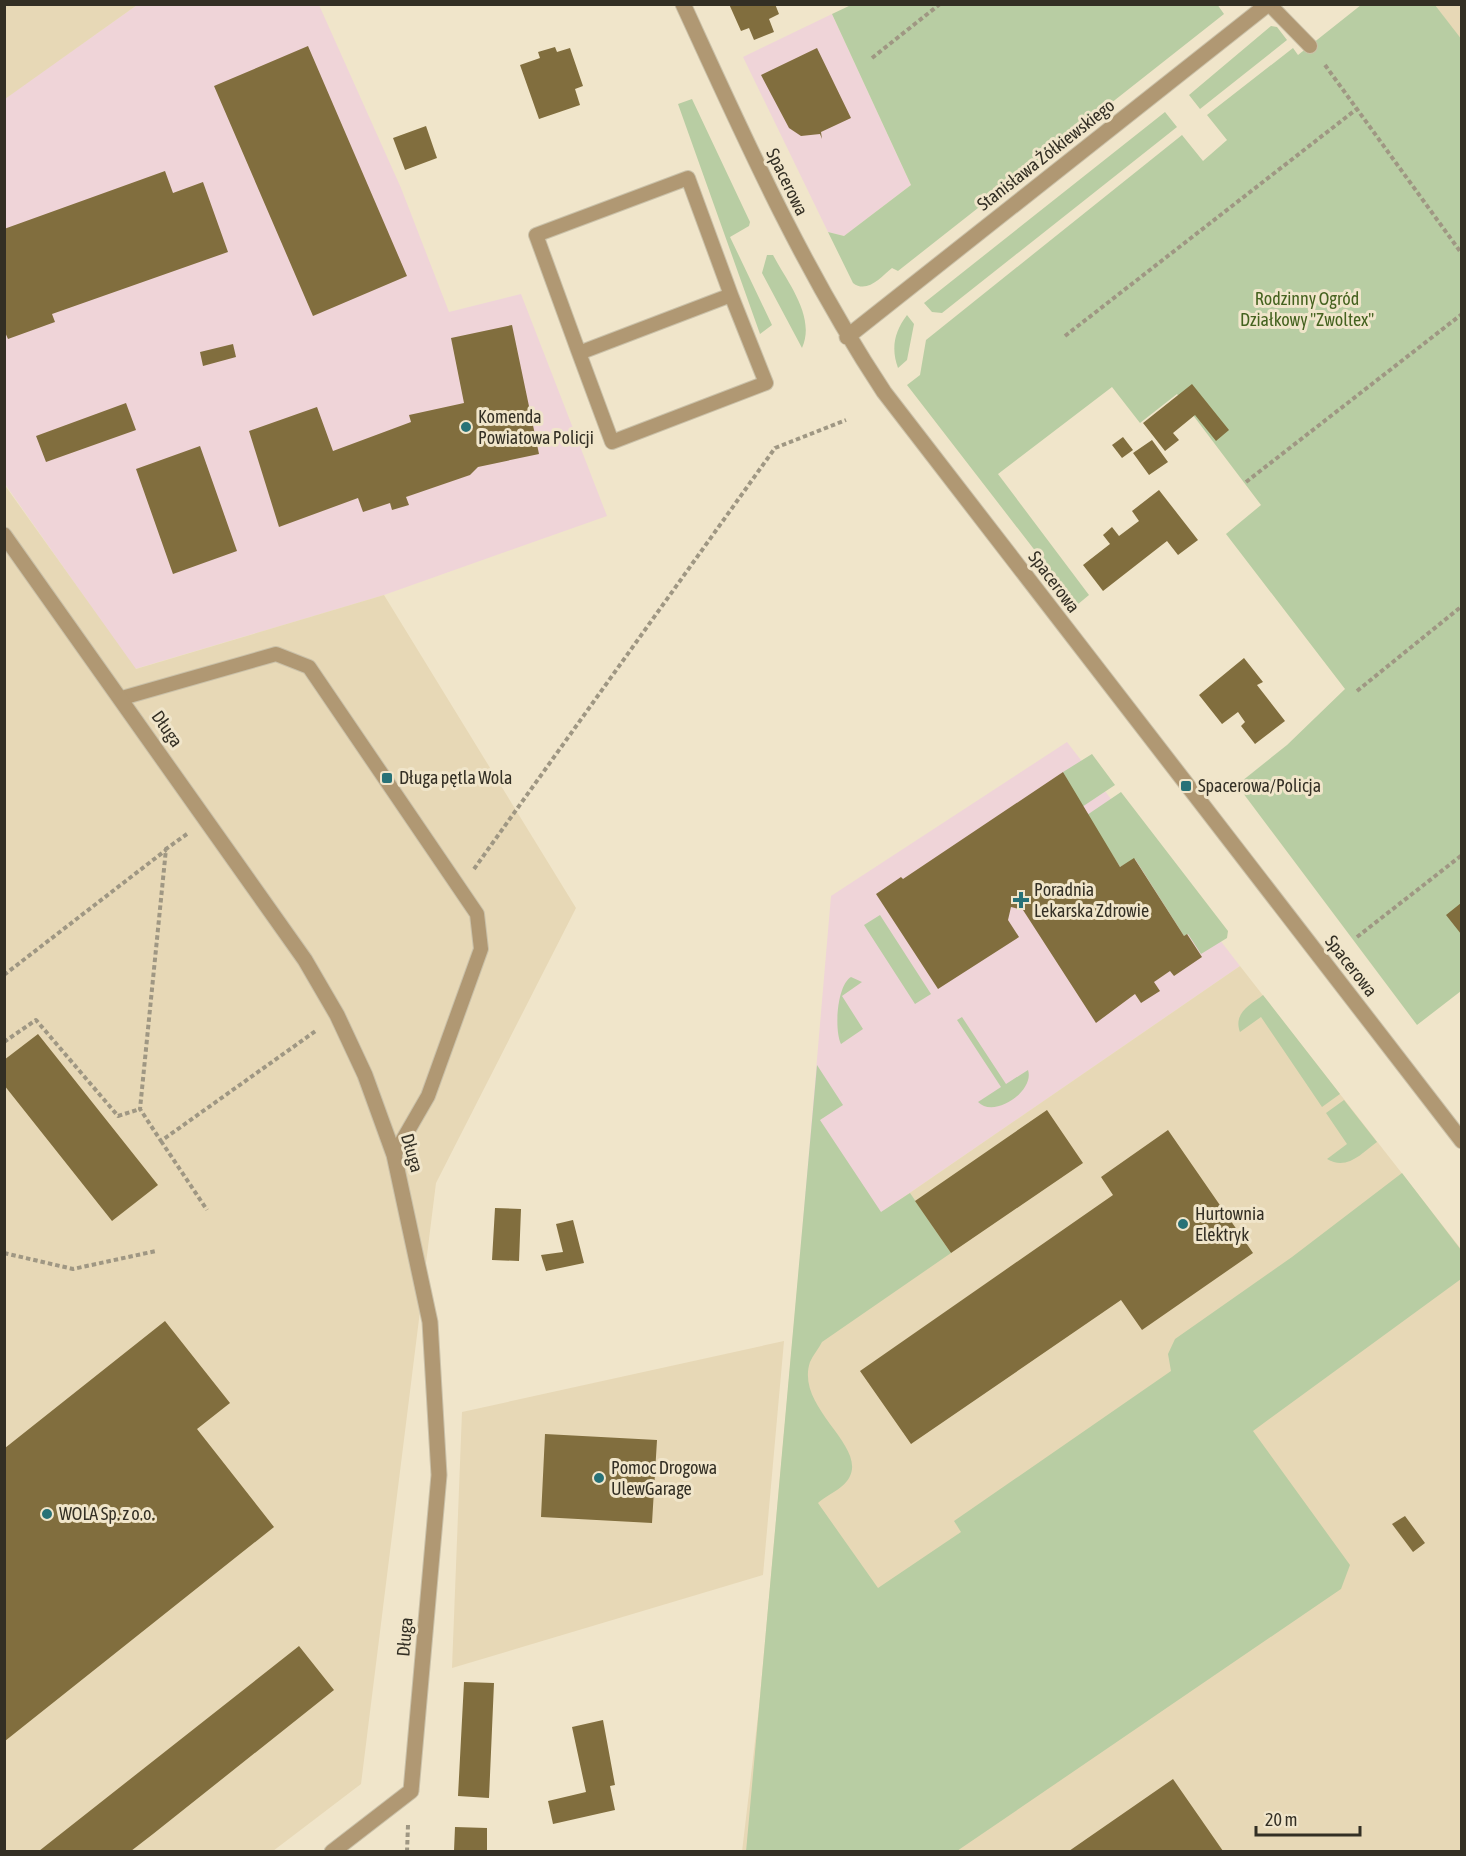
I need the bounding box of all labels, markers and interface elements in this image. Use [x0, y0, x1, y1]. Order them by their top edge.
street label: Stanisława Żółkiewskiego [973, 95, 1118, 215]
street label: Spacerowa [762, 145, 813, 219]
park label: Rodzinny Ogród Działkowy "Zwoltex" [1240, 288, 1374, 330]
place label: Komenda Powiatowa Policji [478, 406, 594, 448]
marker: Komenda Powiatowa Policji [459, 420, 473, 434]
street label: Spacerowa [1024, 547, 1084, 617]
street label: Długa [148, 707, 187, 751]
place label: Długa pętla Wola [399, 767, 512, 788]
marker: Długa pętla Wola [380, 771, 394, 785]
place label: Spacerowa/Policja [1198, 775, 1321, 796]
marker: Spacerowa/Policja [1179, 779, 1193, 793]
place label: Poradnia Lekarska Zdrowie [1034, 879, 1149, 921]
marker: Poradnia Lekarska Zdrowie [1012, 891, 1030, 909]
street label: Spacerowa [1321, 931, 1382, 1000]
street label: Długa [397, 1131, 428, 1175]
place label: Hurtownia Elektryk [1195, 1203, 1265, 1245]
marker: Hurtownia Elektryk [1176, 1217, 1190, 1231]
place label: Pomoc Drogowa UlewGarage [611, 1457, 717, 1499]
marker: Pomoc Drogowa UlewGarage [592, 1471, 606, 1485]
place label: WOLA Sp. z o.o. [59, 1503, 155, 1524]
marker: WOLA Sp. z o.o. [40, 1507, 54, 1521]
street label: Długa [392, 1616, 417, 1657]
scale bar [1256, 1799, 1360, 1837]
text: 20 m [1265, 1809, 1297, 1830]

